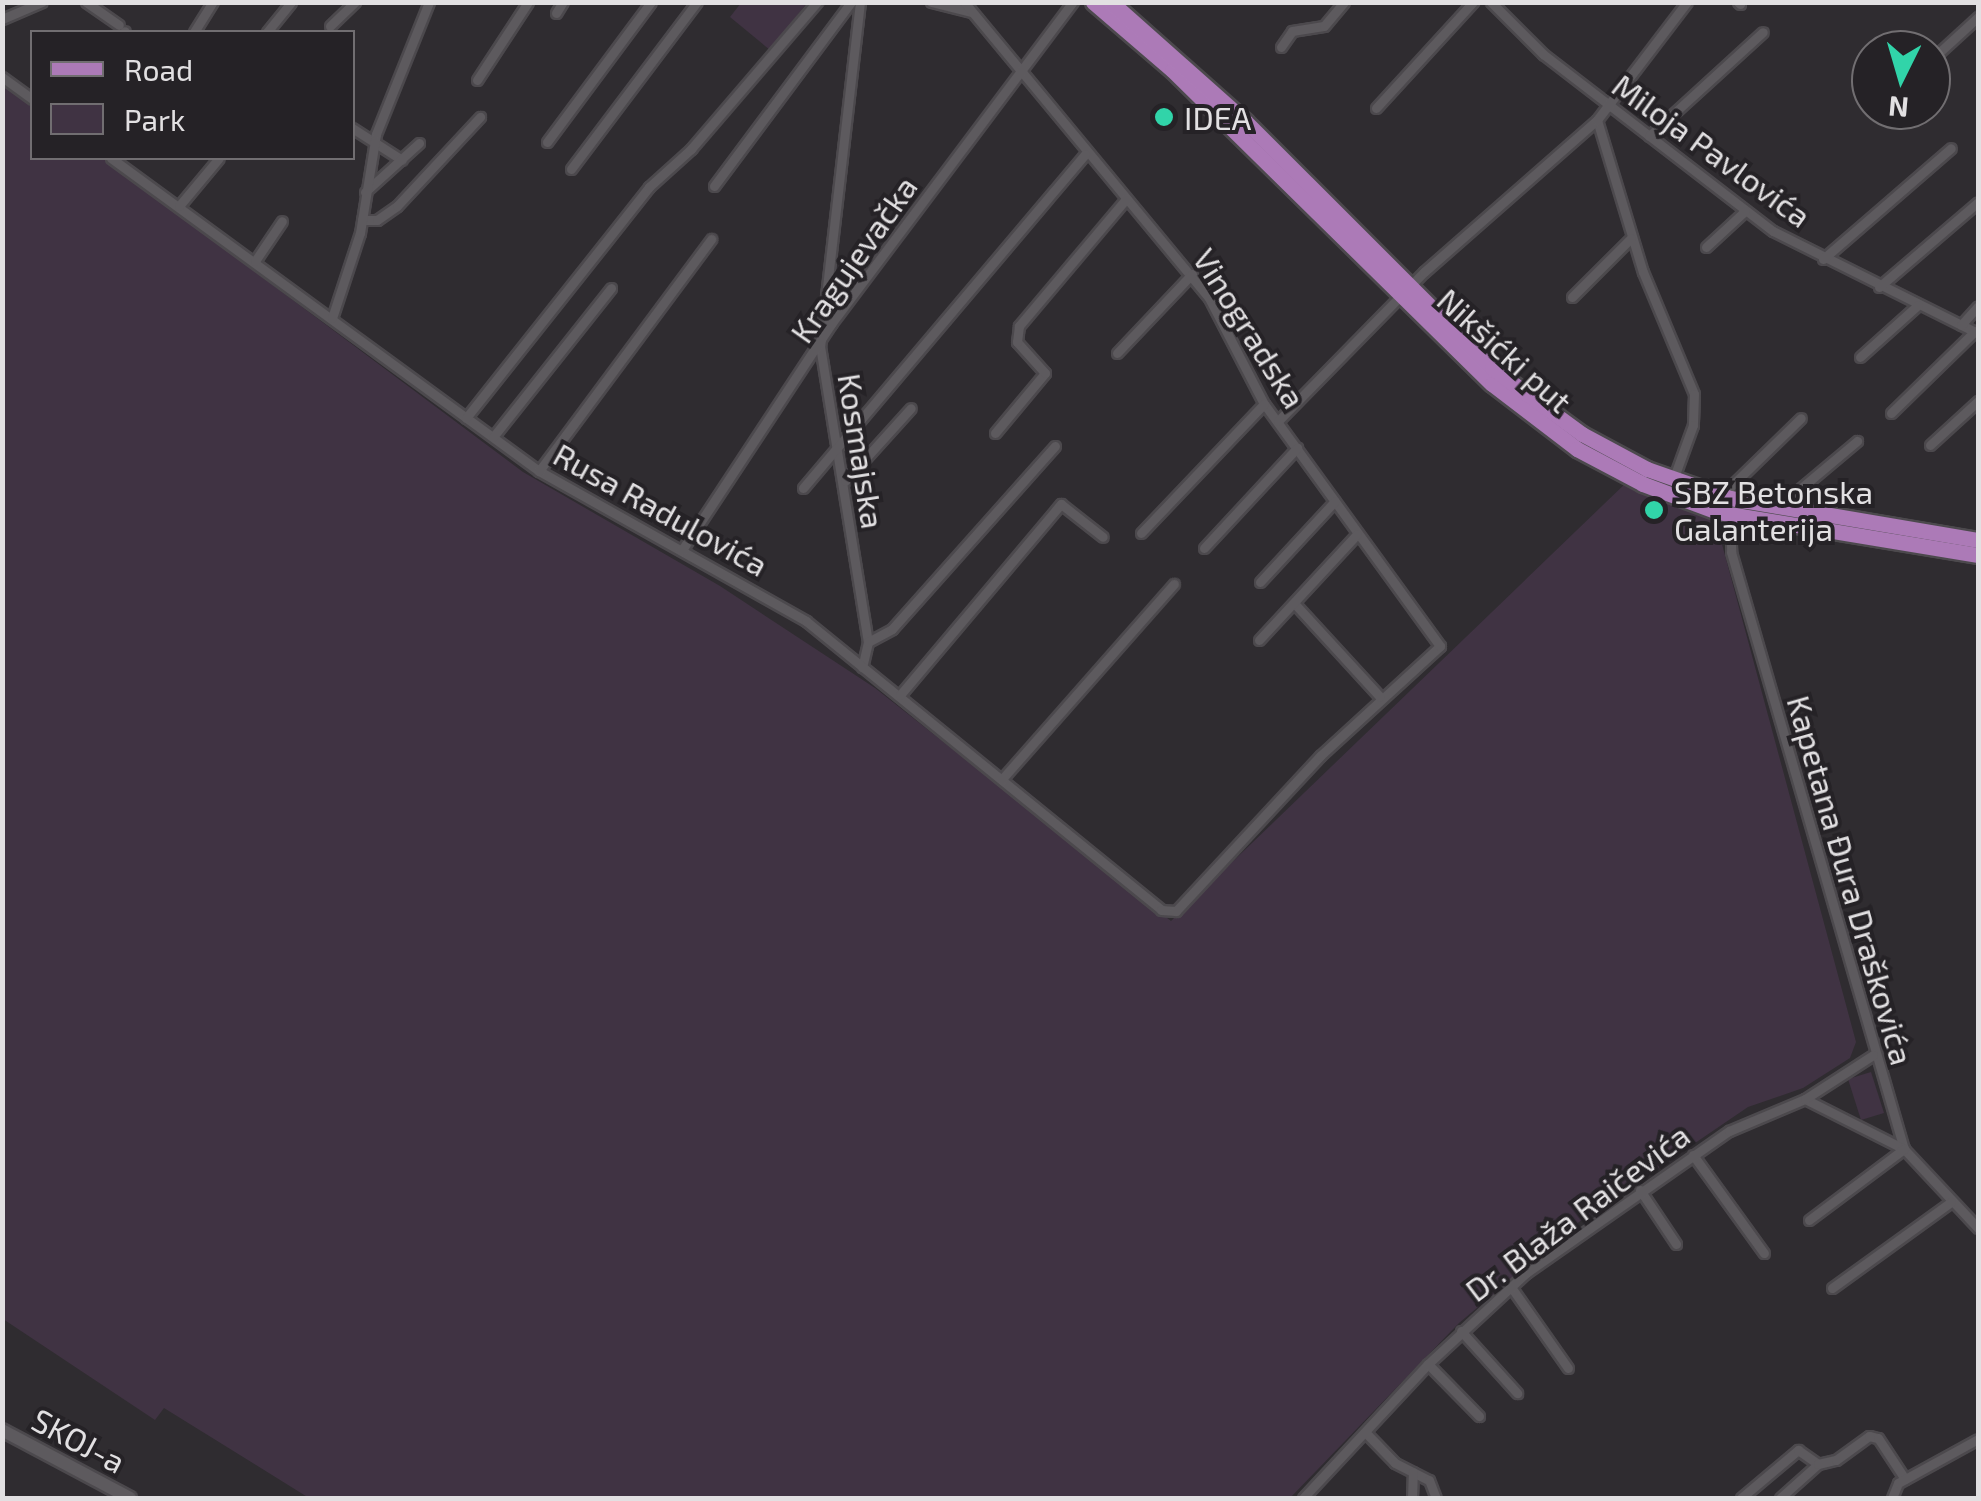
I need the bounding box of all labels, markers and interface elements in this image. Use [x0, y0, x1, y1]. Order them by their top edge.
legend [30, 30, 355, 160]
north arrow [1851, 30, 1951, 130]
text: Road [124, 51, 193, 87]
street label: Miloja Pavlovića [1606, 65, 1818, 235]
text: N [1887, 90, 1910, 126]
place label: IDEA [1184, 98, 1251, 136]
text: Park [124, 101, 185, 137]
marker: IDEA [1153, 106, 1175, 128]
street label: Kragujevačka [782, 168, 924, 350]
street label: Vinogradska [1186, 241, 1314, 415]
street label: Nikšićki put [1430, 280, 1580, 420]
street label: Kosmajska [831, 371, 893, 531]
street label: Rusa Radulovića [547, 434, 775, 584]
place label: SBZ Betonska Galanterija [1674, 473, 1873, 548]
marker: SBZ Betonska Galanterija [1643, 499, 1665, 521]
street label: Kapetana Đura Draškovića [1780, 691, 1922, 1069]
street label: Dr. Blaža Raičevića [1457, 1115, 1697, 1309]
street label: SKOJ-a [26, 1400, 132, 1480]

